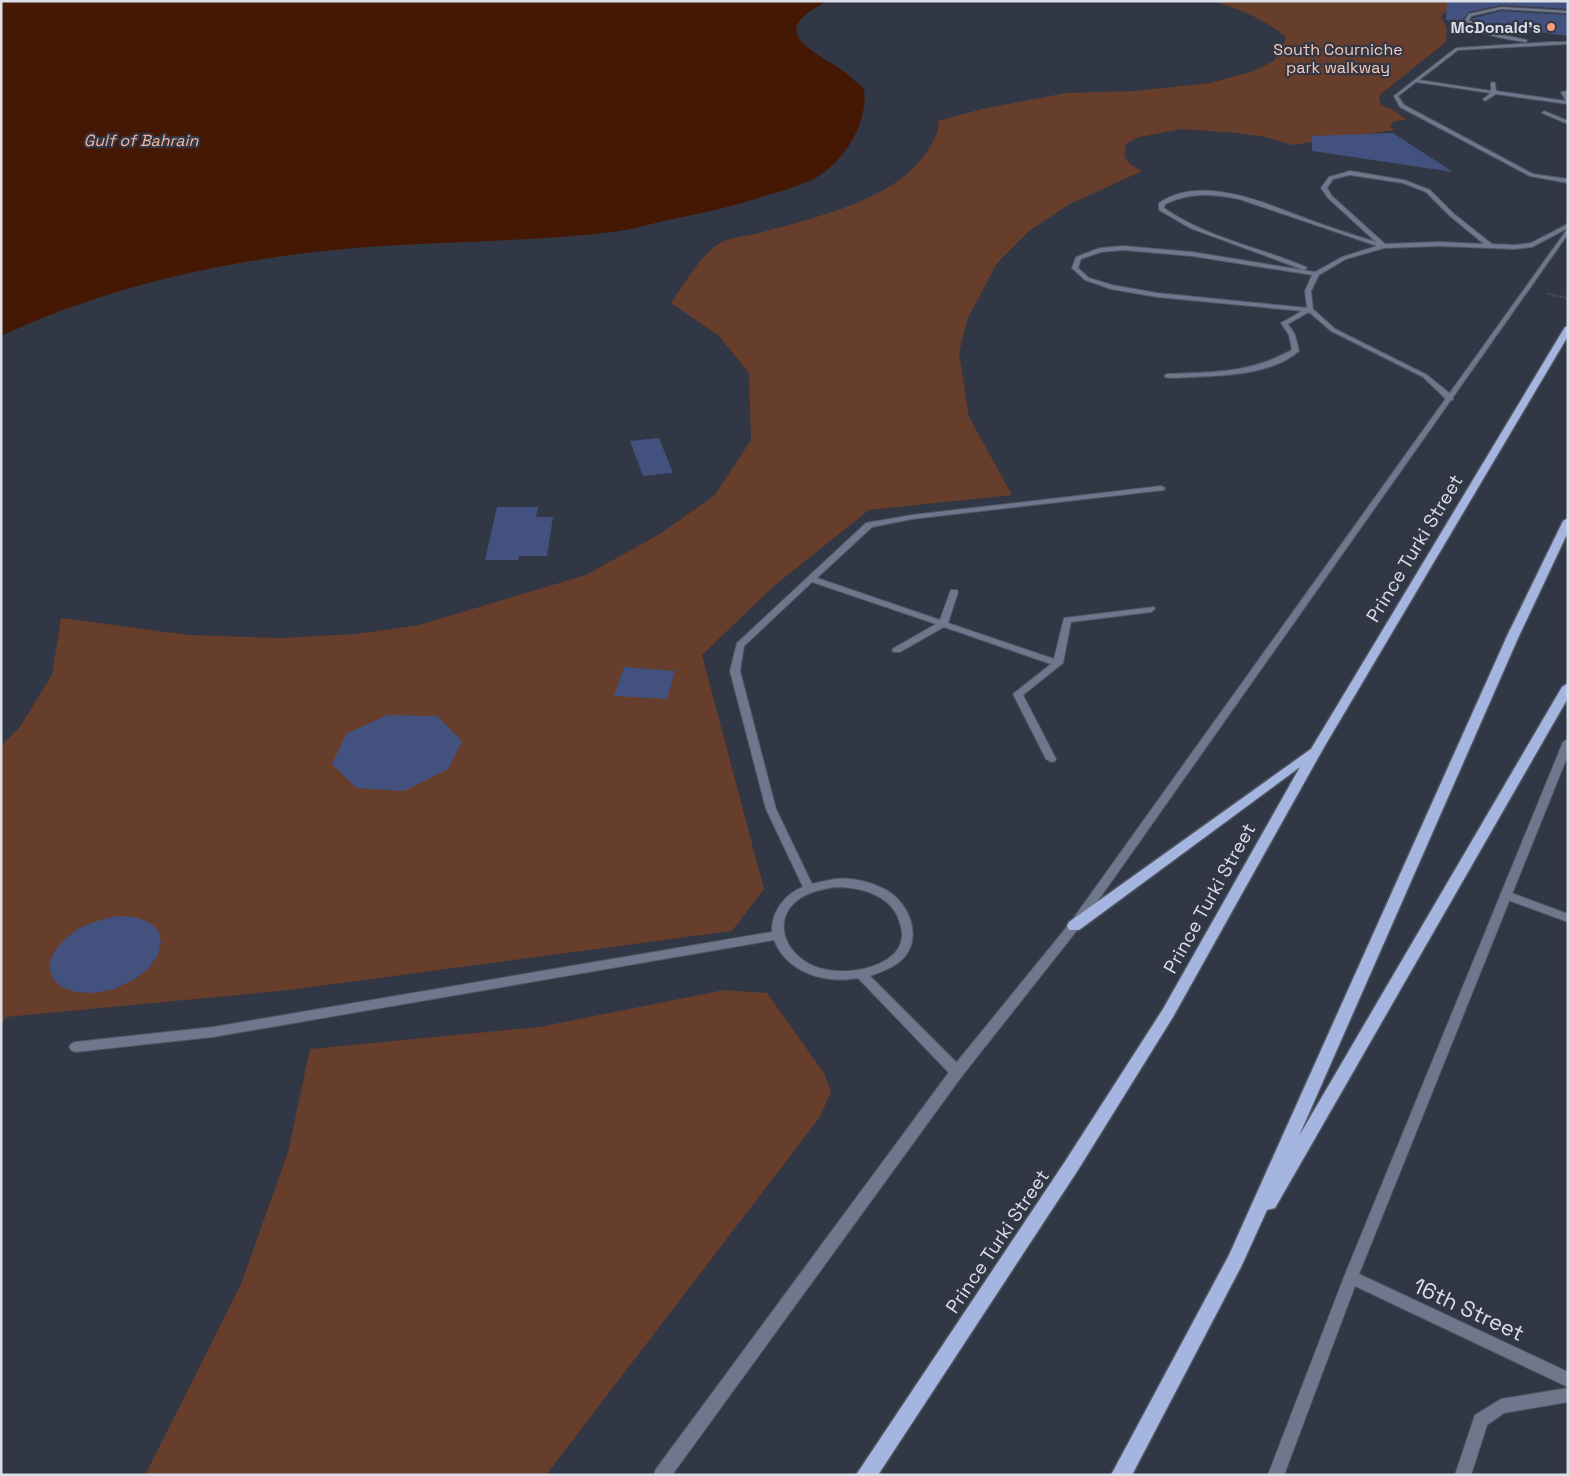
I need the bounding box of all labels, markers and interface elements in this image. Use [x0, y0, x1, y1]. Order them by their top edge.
place label: McDonald's [1451, 17, 1541, 38]
marker: McDonald's [1545, 21, 1557, 33]
park label: South Courniche park walkway [1273, 39, 1403, 78]
water label: Gulf of Bahrain [84, 130, 199, 151]
street label: Prince Turki Street [1360, 470, 1468, 627]
street label: Prince Turki Street [1158, 819, 1261, 978]
street label: Prince Turki Street [940, 1165, 1055, 1318]
street label: 16th Street [1409, 1271, 1529, 1347]

